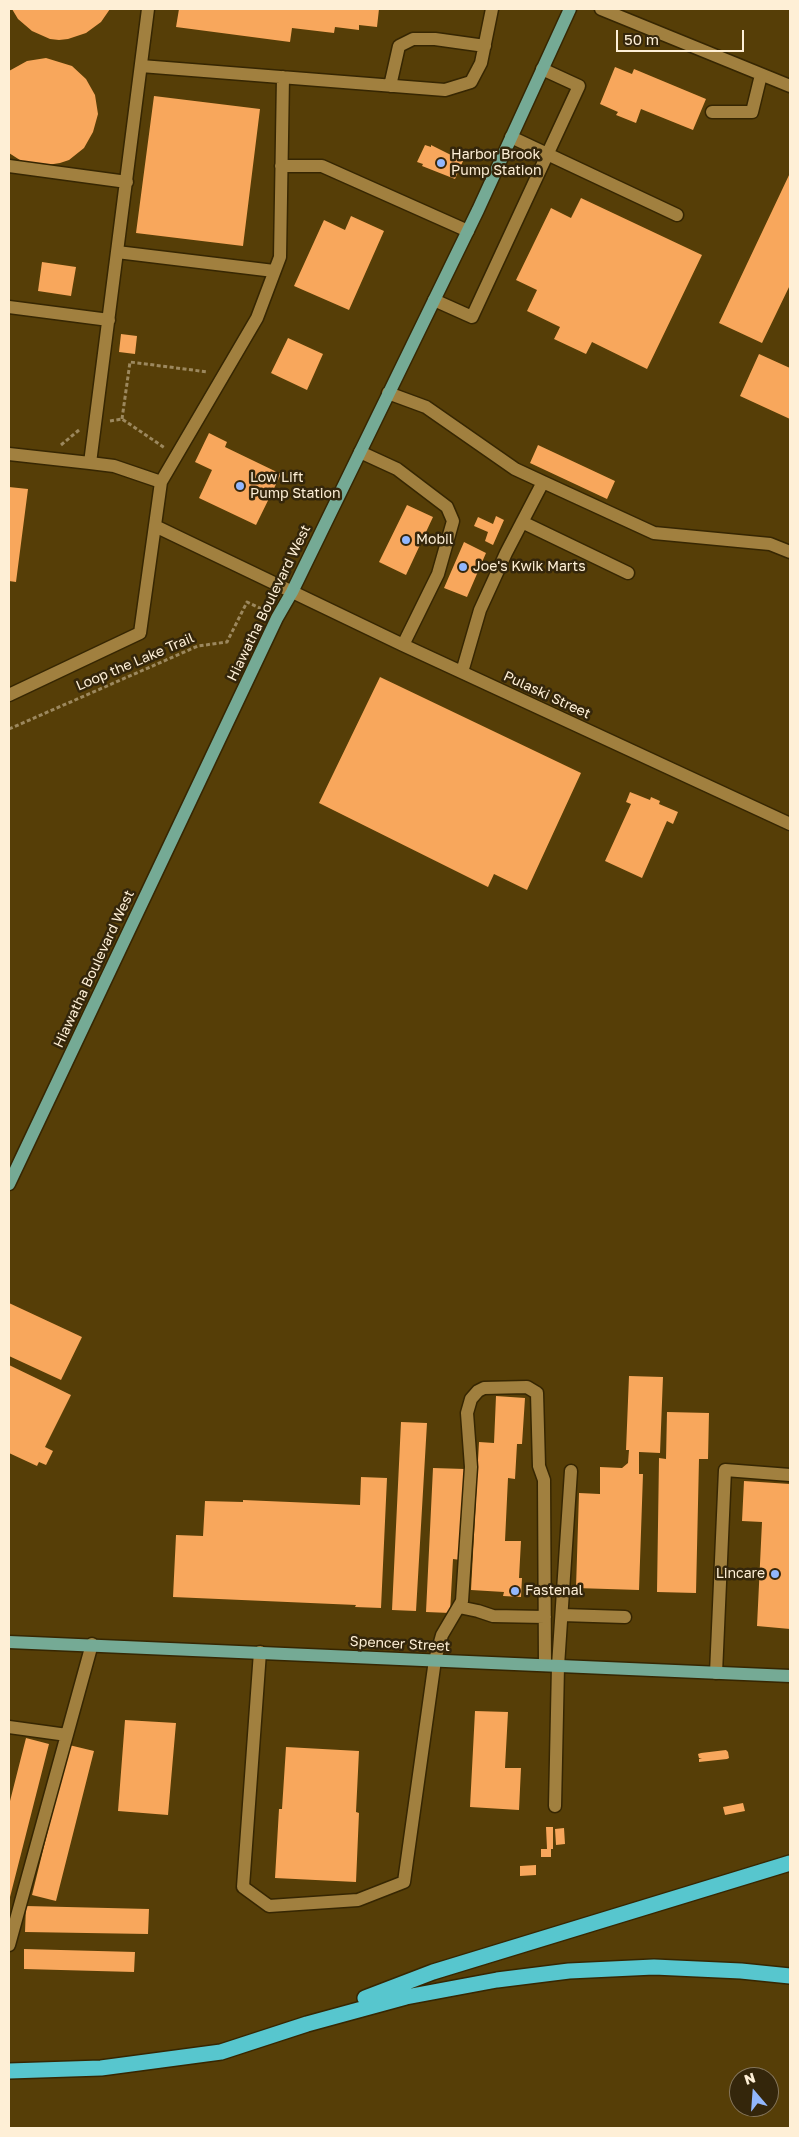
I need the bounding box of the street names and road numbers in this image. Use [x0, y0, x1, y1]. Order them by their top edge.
street label: Hiawatha Boulevard West [224, 522, 314, 684]
street label: Loop the Lake Trail [73, 630, 197, 694]
street label: Pulaski Street [501, 668, 593, 722]
street label: Hiawatha Boulevard West [50, 888, 138, 1050]
street label: Spencer Street [349, 1633, 451, 1655]

